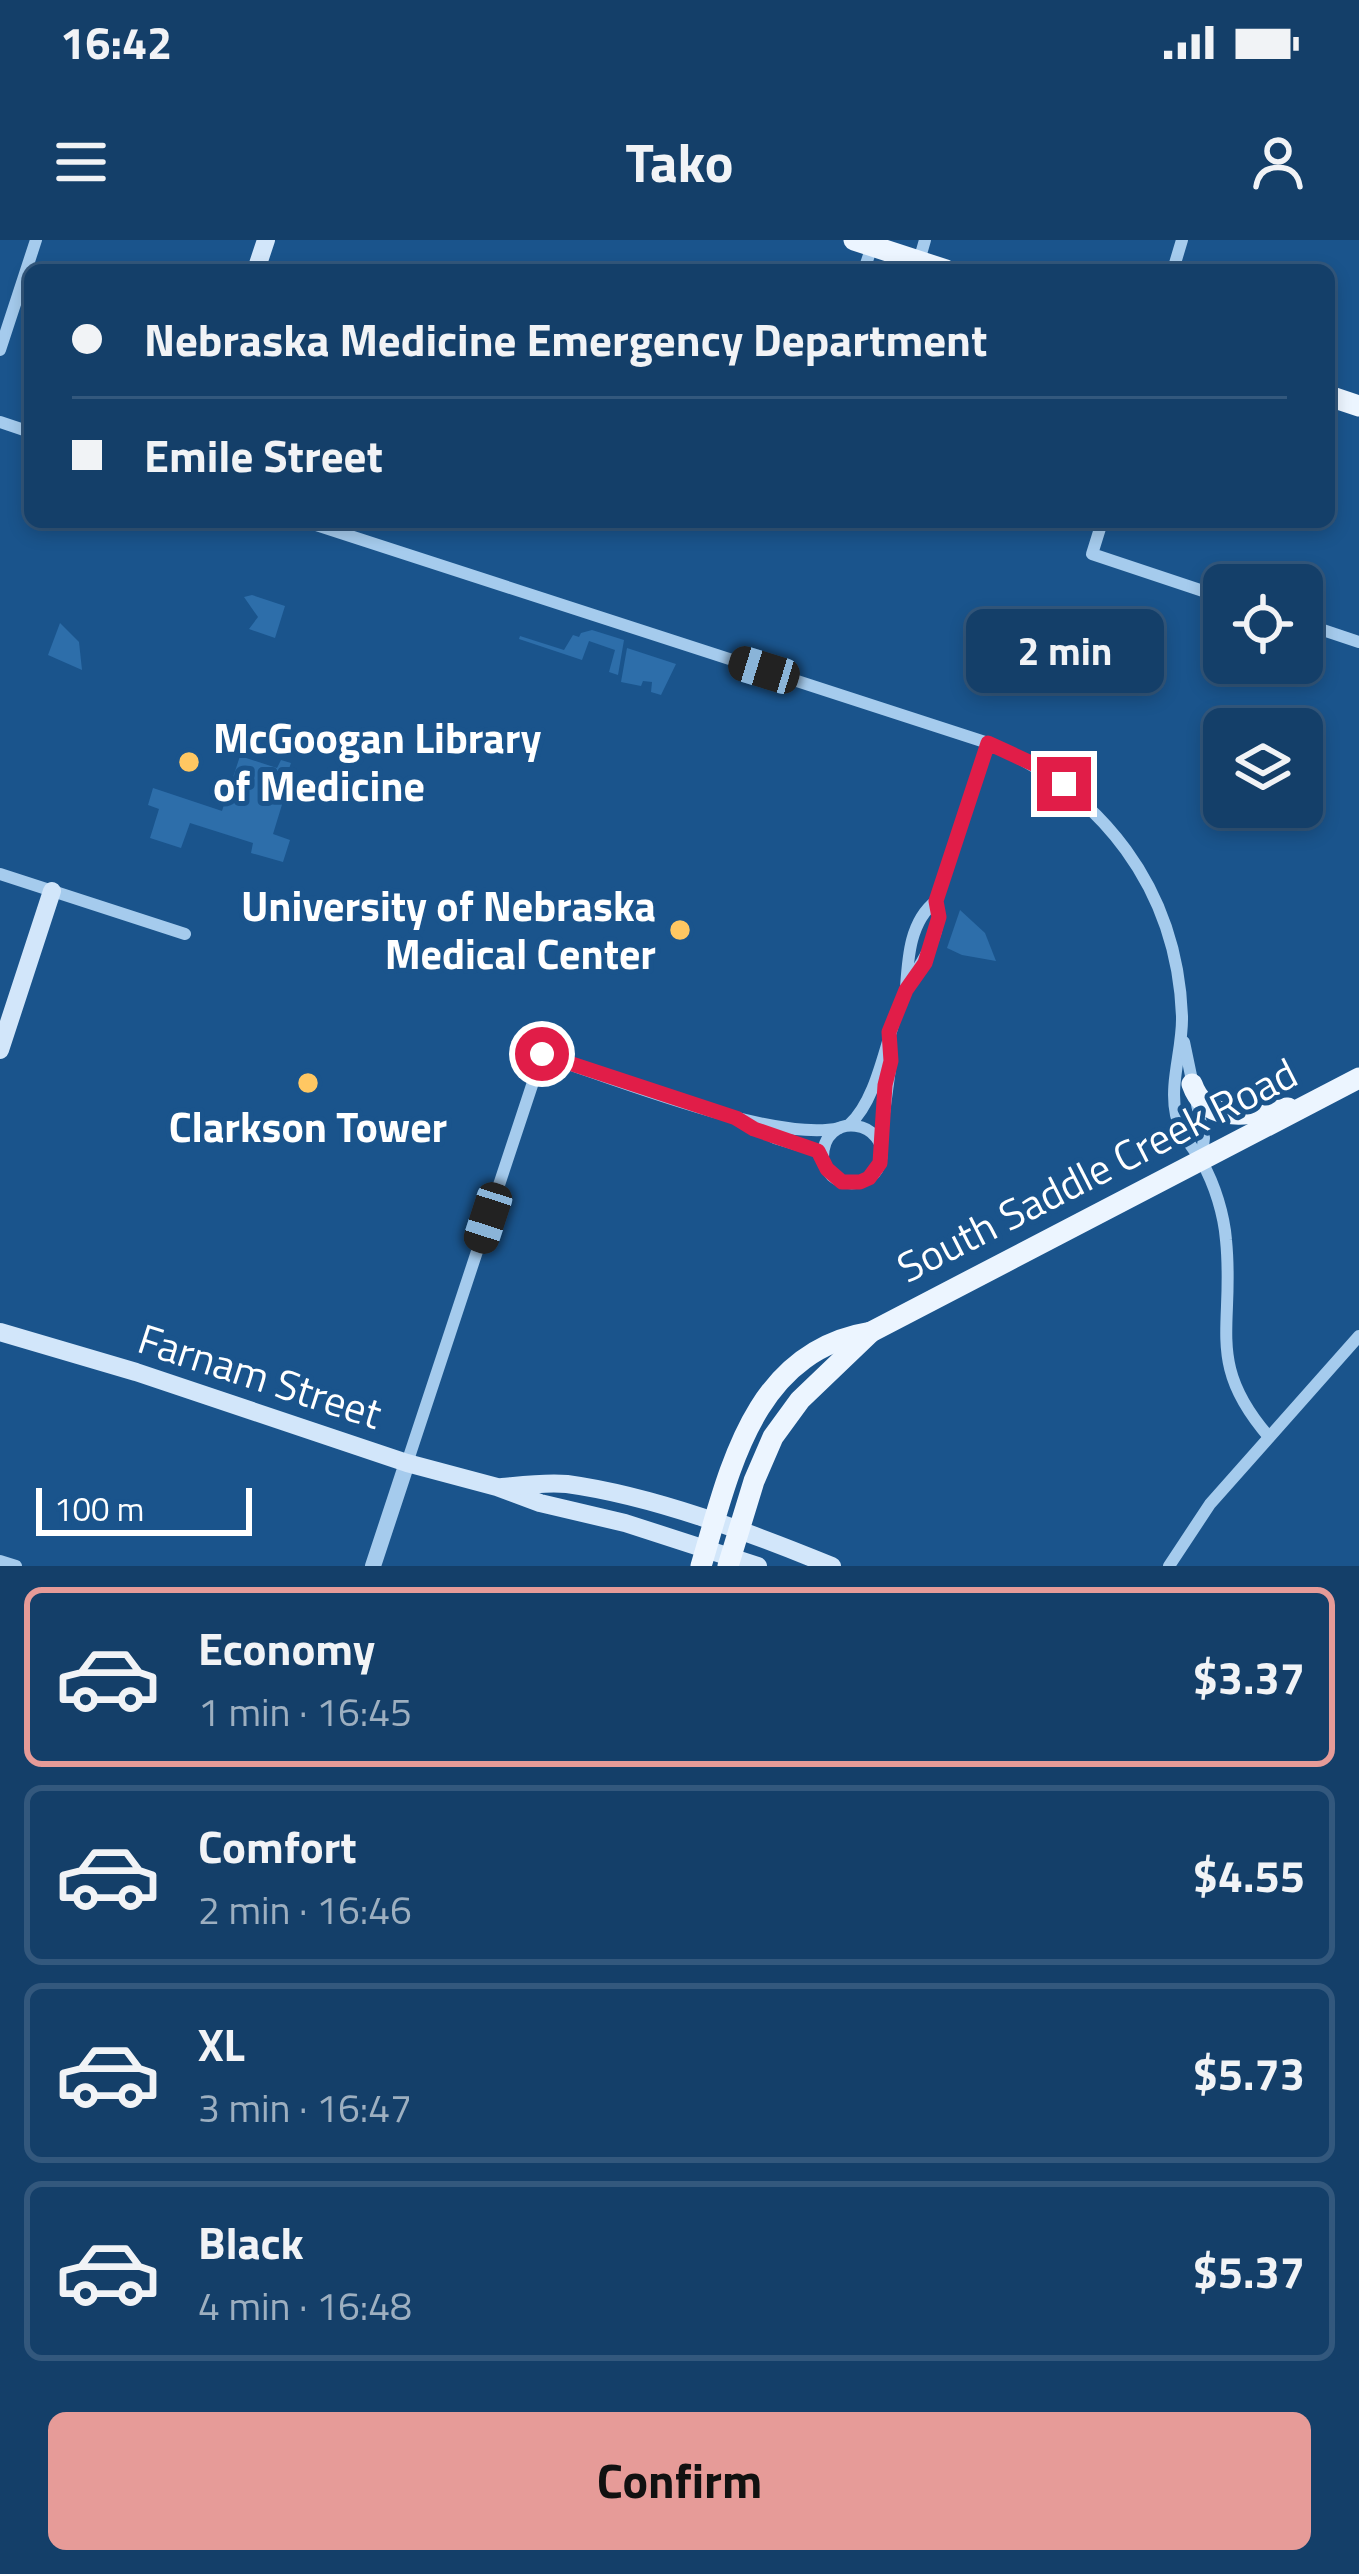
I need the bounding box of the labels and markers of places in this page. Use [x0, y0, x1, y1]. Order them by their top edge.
place label: McGoogan Library of Medicine [213, 705, 541, 817]
marker: McGoogan Library of Medicine [176, 749, 202, 775]
place label: University of Nebraska Medical Center [241, 873, 656, 985]
marker: University of Nebraska Medical Center [667, 917, 693, 943]
marker: Clarkson Tower [295, 1070, 321, 1096]
place label: Clarkson Tower [169, 1094, 447, 1158]

